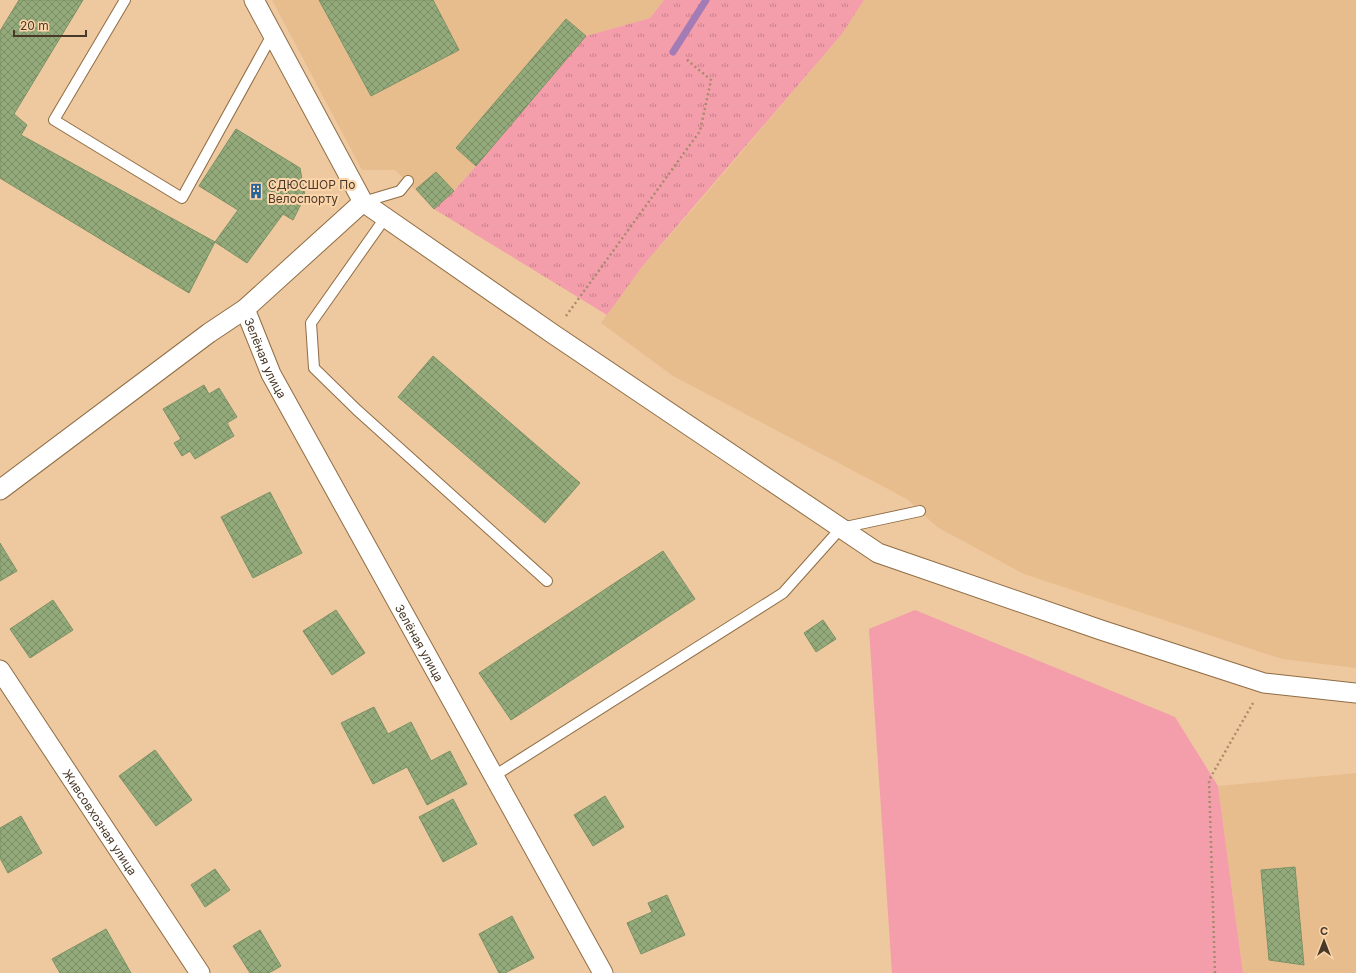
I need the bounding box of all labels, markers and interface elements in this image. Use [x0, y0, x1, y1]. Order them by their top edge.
scale bar [14, 12, 86, 38]
text: 20 m [20, 18, 49, 33]
place label: СДЮСШОР По Велоспорту [268, 177, 355, 206]
building icon: СДЮСШОР По Велоспорту [247, 182, 265, 200]
street label: Зелёная улица [242, 315, 290, 401]
street label: Зелёная улица [392, 601, 447, 684]
street label: Живсовхозная улица [60, 766, 141, 878]
north arrow [1304, 921, 1344, 961]
text: С [1320, 924, 1328, 938]

